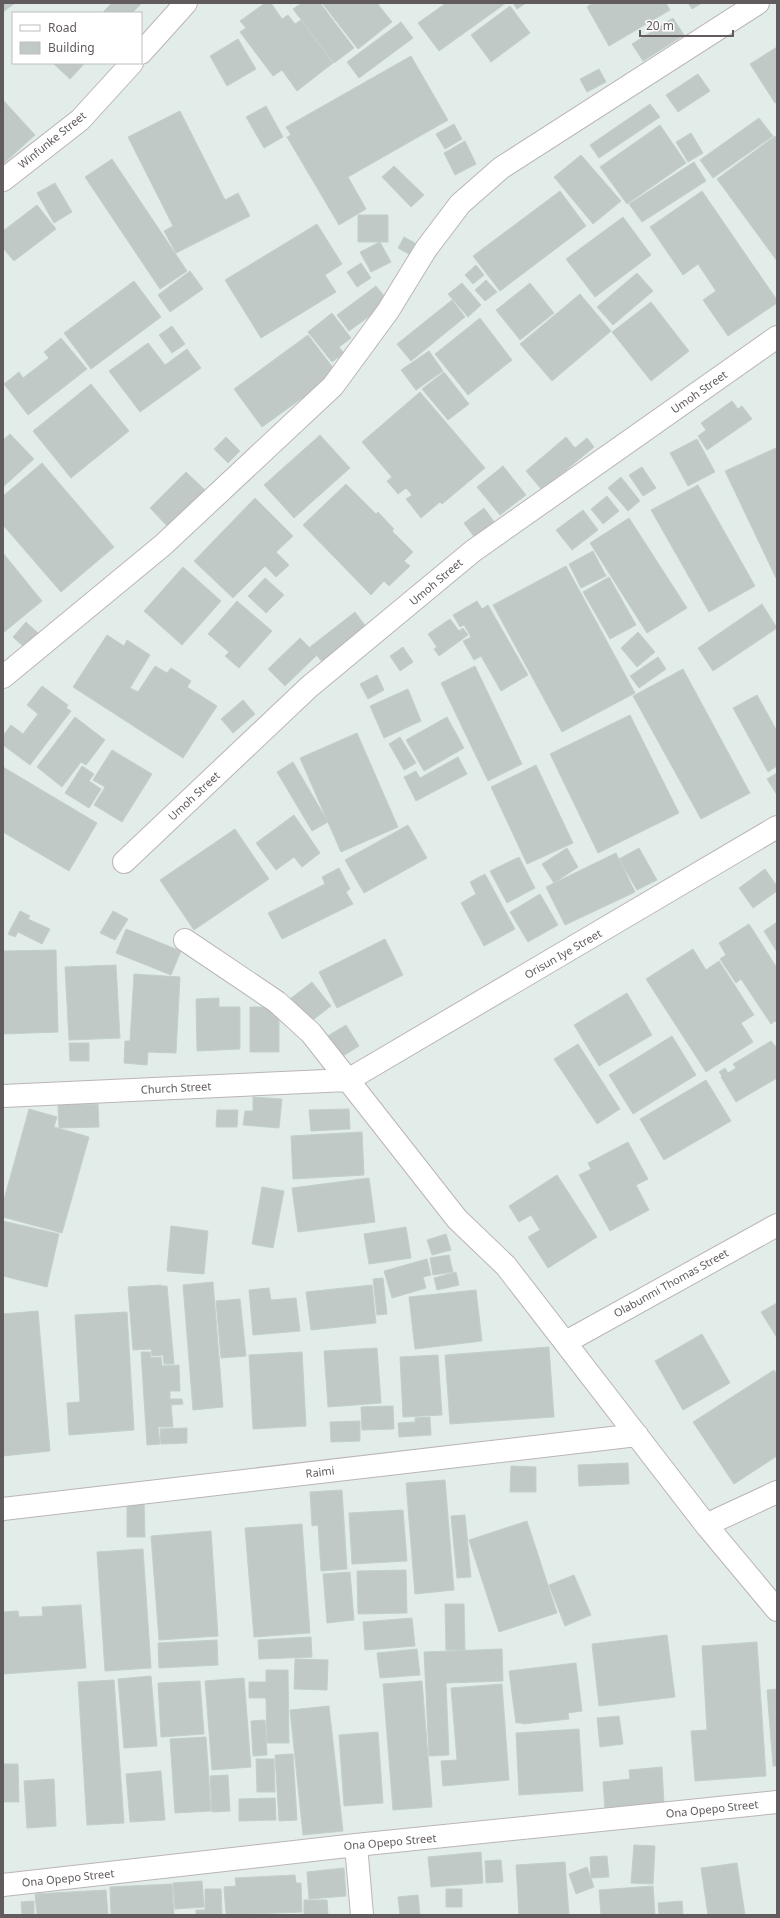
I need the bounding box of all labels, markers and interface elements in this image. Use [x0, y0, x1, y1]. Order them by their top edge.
legend [12, 12, 142, 64]
scale bar [640, 12, 733, 38]
text: 20 m [646, 17, 674, 34]
text: Road [48, 19, 77, 36]
text: Building [48, 39, 95, 56]
street label: Winfunke Street [15, 108, 89, 172]
street label: Umoh Street [668, 367, 730, 416]
street label: Umoh Street [406, 555, 466, 608]
street label: Umoh Street [165, 768, 223, 823]
street label: Orisun Iye Street [521, 925, 604, 982]
street label: Church Street [140, 1078, 212, 1097]
street label: Olabunmi Thomas Street [611, 1245, 731, 1320]
street label: Raimi [305, 1462, 335, 1481]
street label: Ona Opepo Street [665, 1796, 759, 1821]
street label: Ona Opepo Street [343, 1830, 437, 1853]
street label: Ona Opepo Street [21, 1865, 115, 1890]

